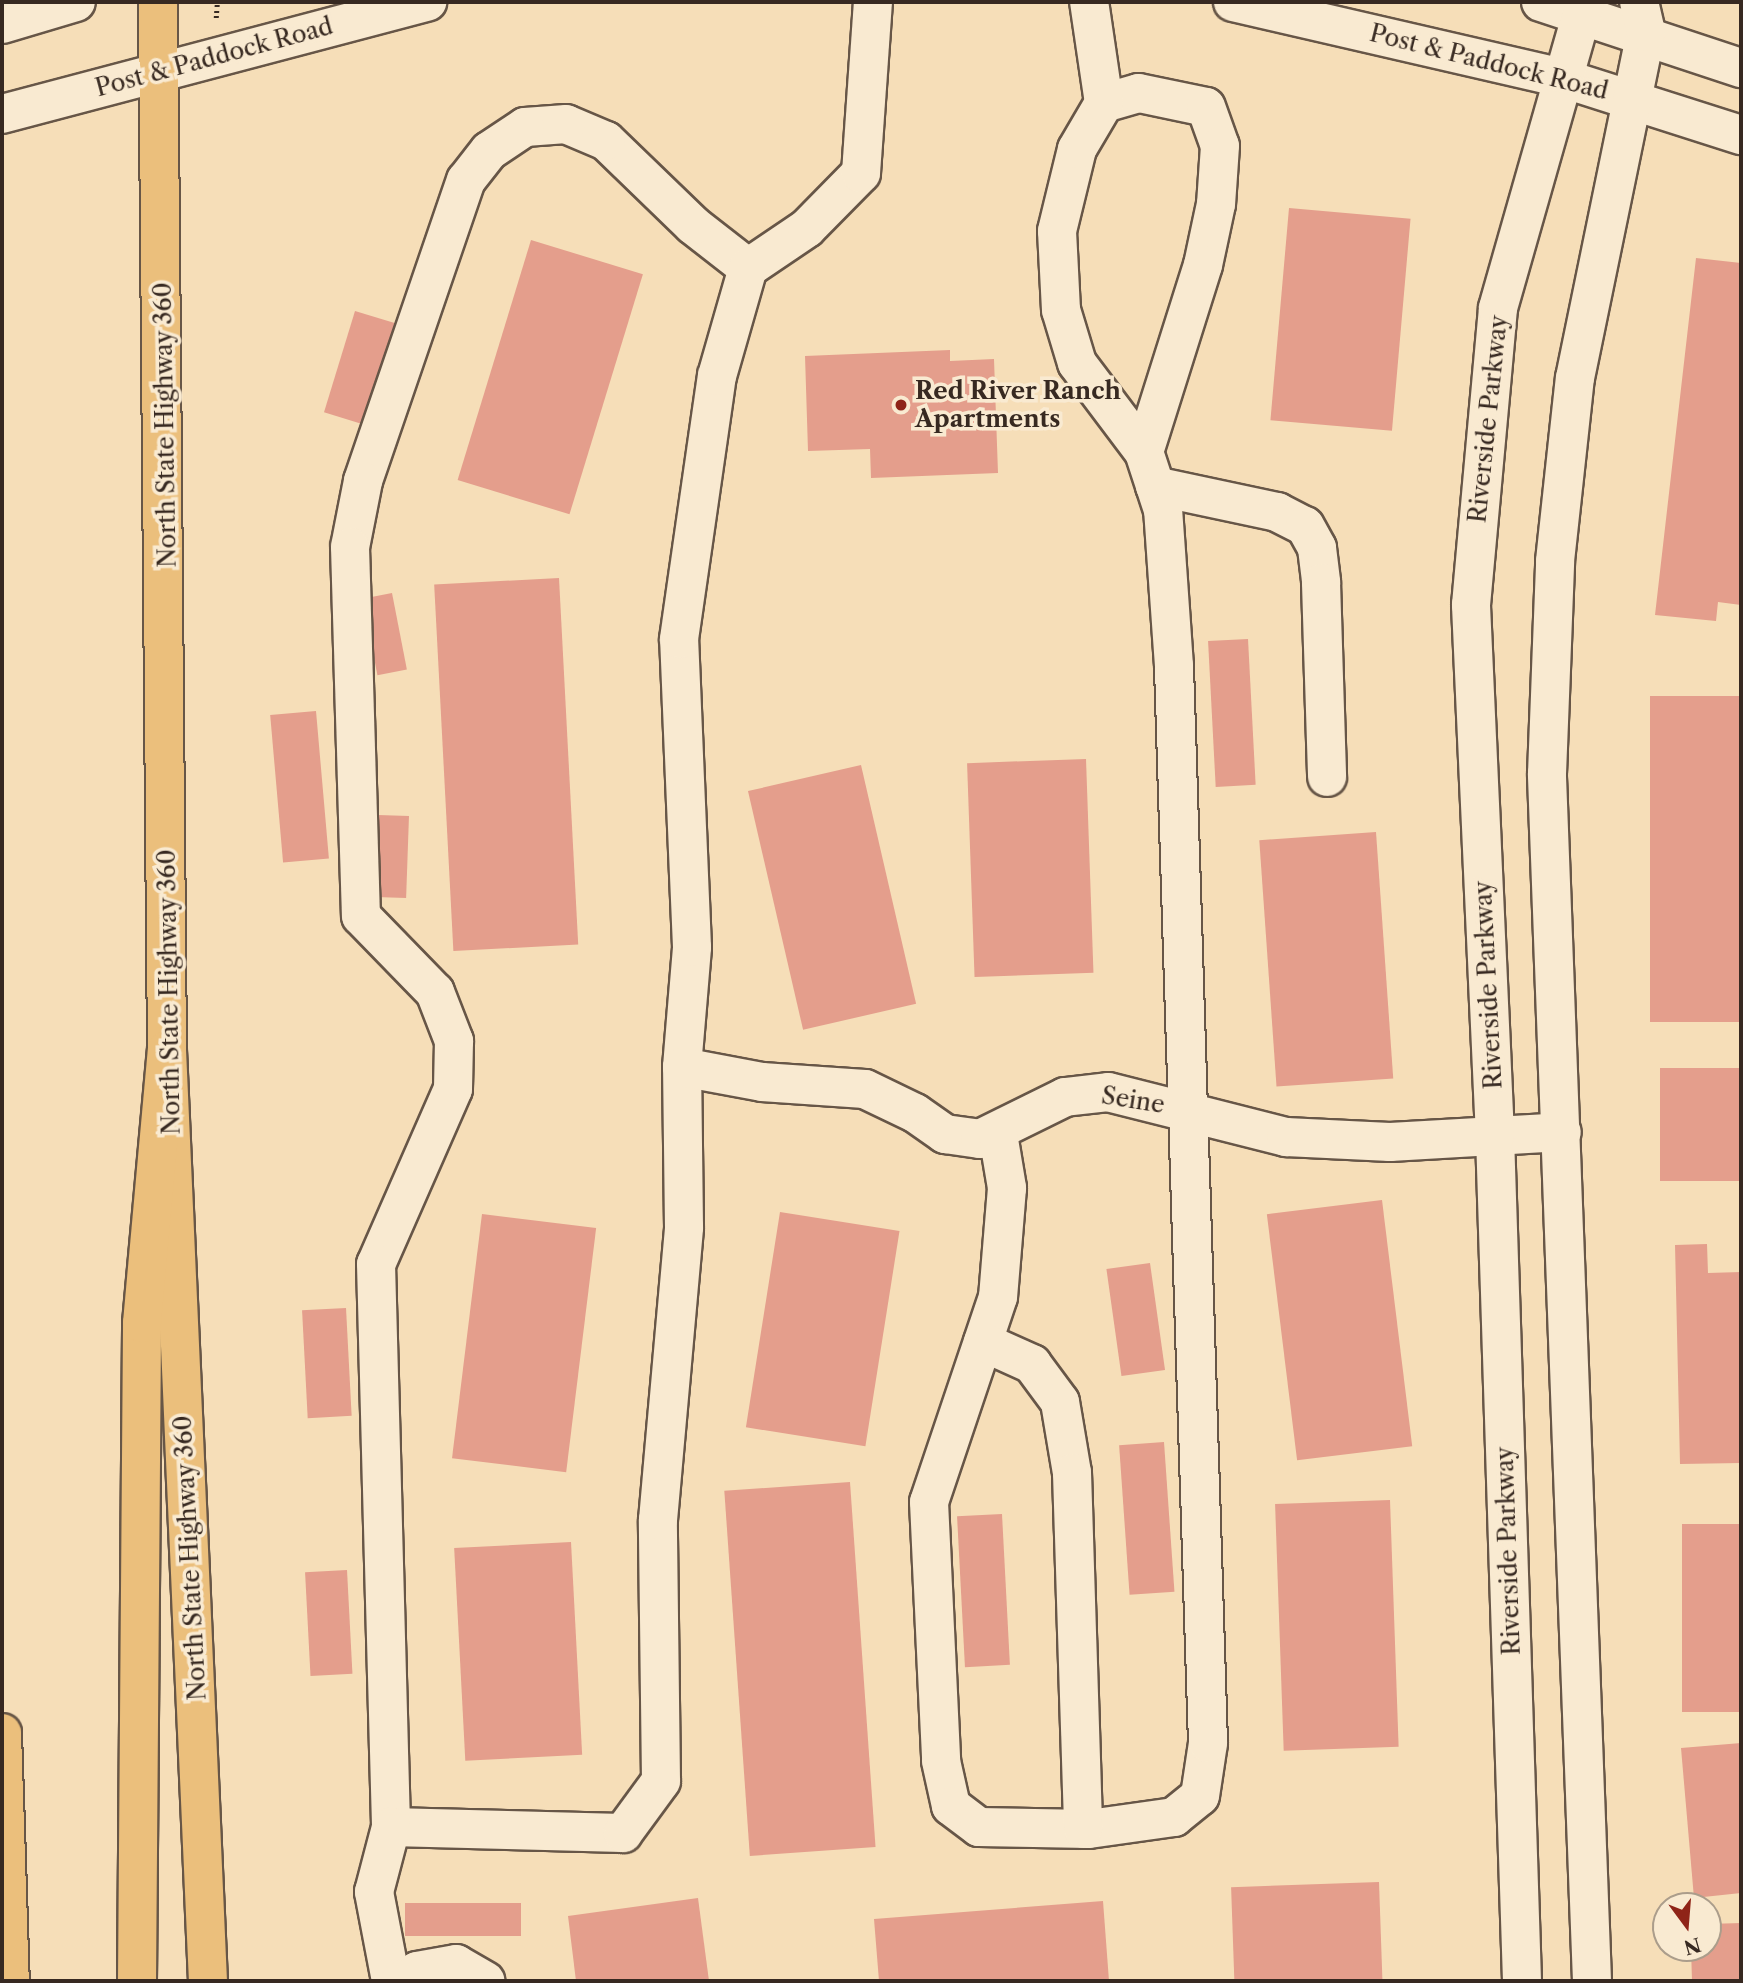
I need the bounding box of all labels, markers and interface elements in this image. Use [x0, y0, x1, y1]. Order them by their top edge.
street label: Post & Paddock Road [92, 11, 336, 103]
street label: Post & Paddock Road [1367, 18, 1611, 106]
street label: North State Highway 360 [148, 282, 182, 568]
street label: Riverside Parkway [1463, 314, 1513, 524]
place label: Red River Ranch Apartments [915, 377, 1121, 433]
marker: Red River Ranch Apartments [893, 397, 909, 413]
street label: North State Highway 360 [152, 849, 186, 1135]
street label: Riverside Parkway [1468, 880, 1508, 1090]
street label: Seine [1099, 1081, 1167, 1119]
street label: North State Highway 360 [168, 1414, 212, 1702]
street label: Riverside Parkway [1490, 1446, 1526, 1656]
north arrow [1652, 1892, 1722, 1962]
text: N [1681, 1932, 1703, 1959]

